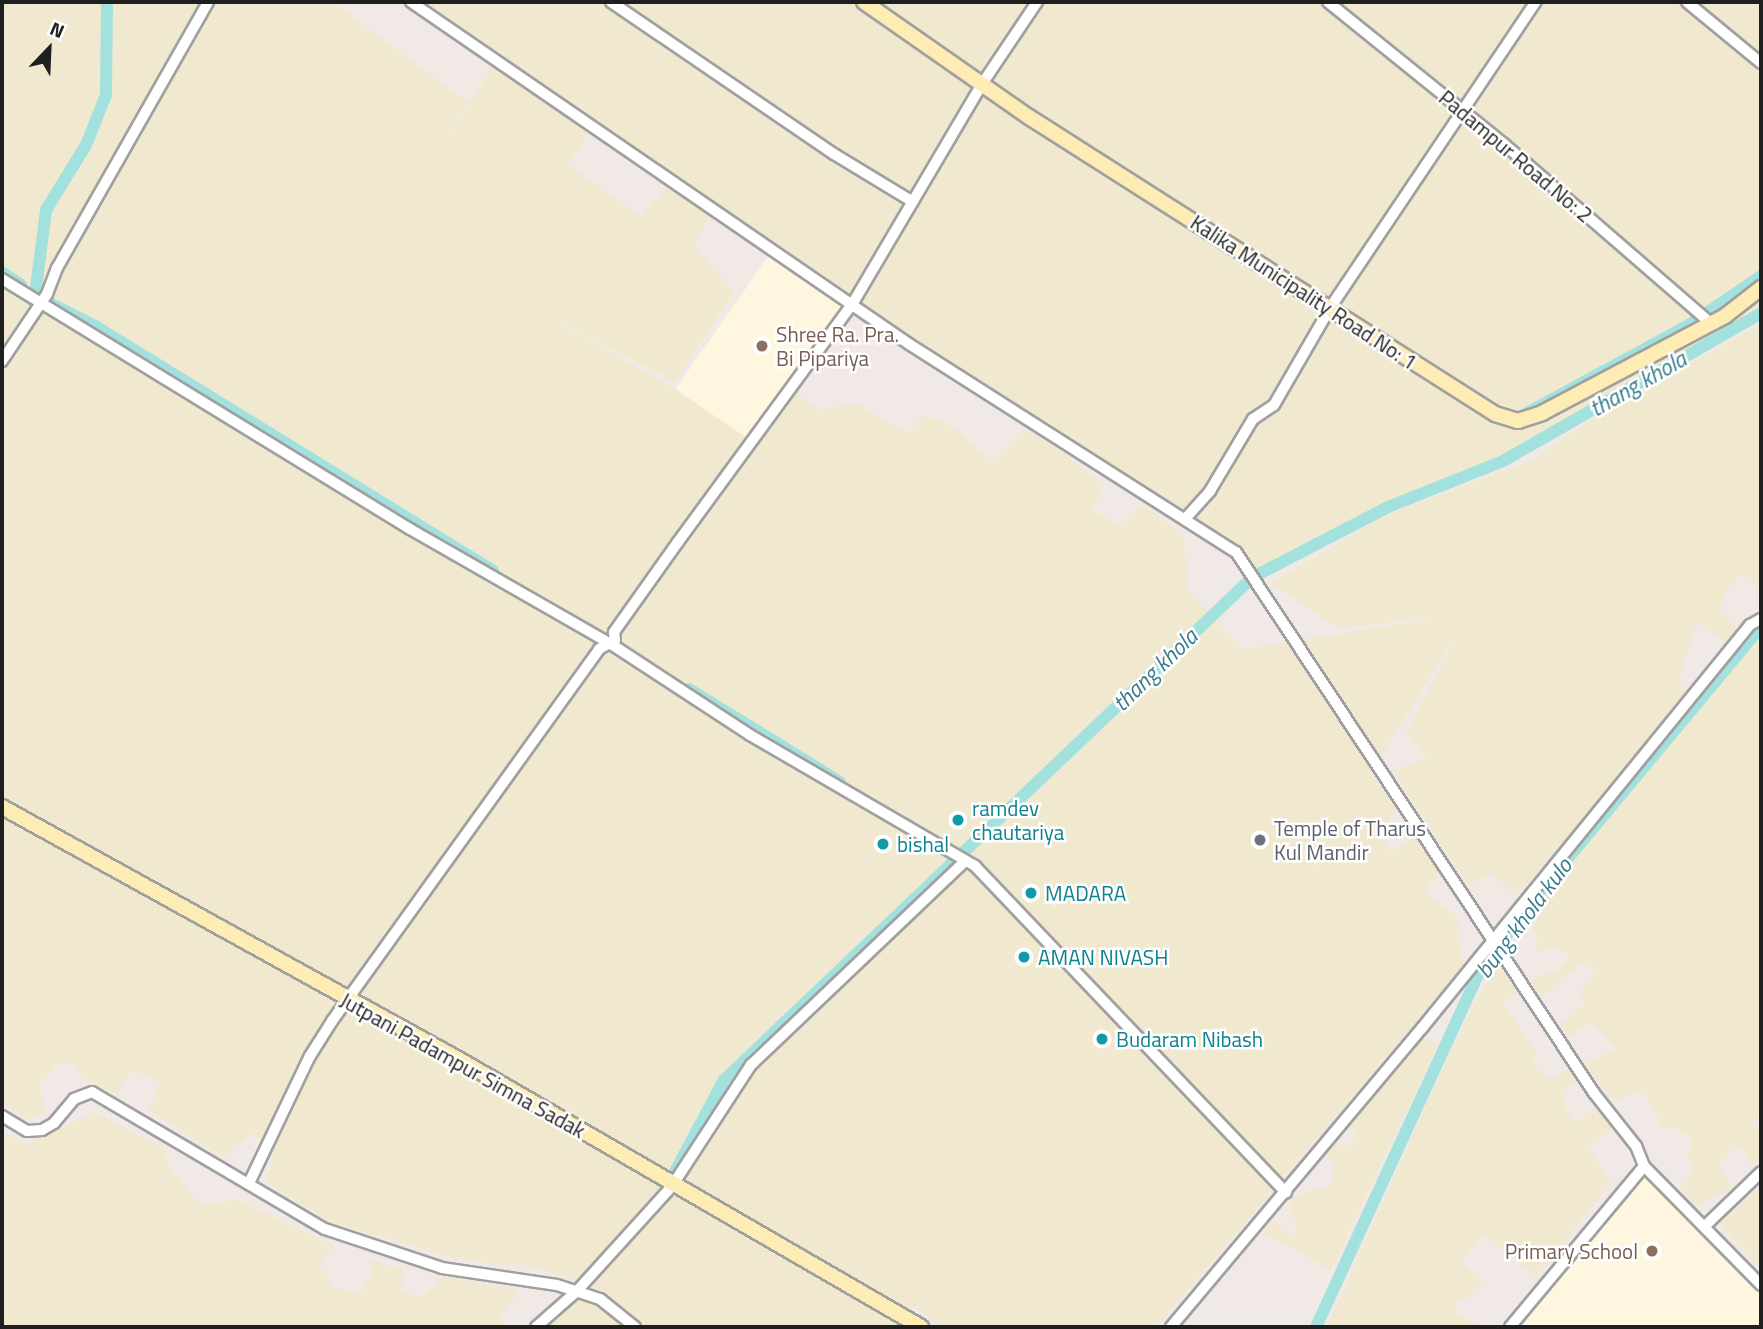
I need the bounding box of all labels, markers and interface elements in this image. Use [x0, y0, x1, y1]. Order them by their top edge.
text: N [46, 13, 69, 45]
north arrow [14, 14, 84, 84]
street label: Padampur Road No: 2 [1434, 85, 1598, 227]
street label: Kalika Municipality Road No: 1 [1186, 209, 1422, 375]
place label: Shree Ra. Pra. Bi Pipariya [776, 321, 899, 371]
marker: Shree Ra. Pra. Bi Pipariya [754, 338, 770, 354]
water label: thang khola [1585, 345, 1691, 423]
water label: thang khola [1107, 623, 1203, 717]
place label: ramdev chautariya [972, 795, 1064, 845]
marker: ramdev chautariya [950, 812, 966, 828]
place label: Temple of Tharus Kul Mandir [1274, 815, 1426, 865]
place label: bishal [897, 831, 949, 857]
marker: Temple of Tharus Kul Mandir [1252, 832, 1268, 848]
marker: bishal [875, 836, 891, 852]
water label: bung khola kulo [1470, 853, 1578, 983]
place label: MADARA [1045, 880, 1126, 906]
marker: MADARA [1023, 885, 1039, 901]
place label: AMAN NIVASH [1038, 944, 1168, 970]
marker: AMAN NIVASH [1016, 949, 1032, 965]
street label: Jutpani Padampur Simna Sadak [336, 987, 590, 1143]
place label: Budaram Nibash [1116, 1026, 1263, 1052]
marker: Budaram Nibash [1094, 1031, 1110, 1047]
place label: Primary School [1505, 1238, 1638, 1264]
marker: Primary School [1644, 1243, 1660, 1259]

